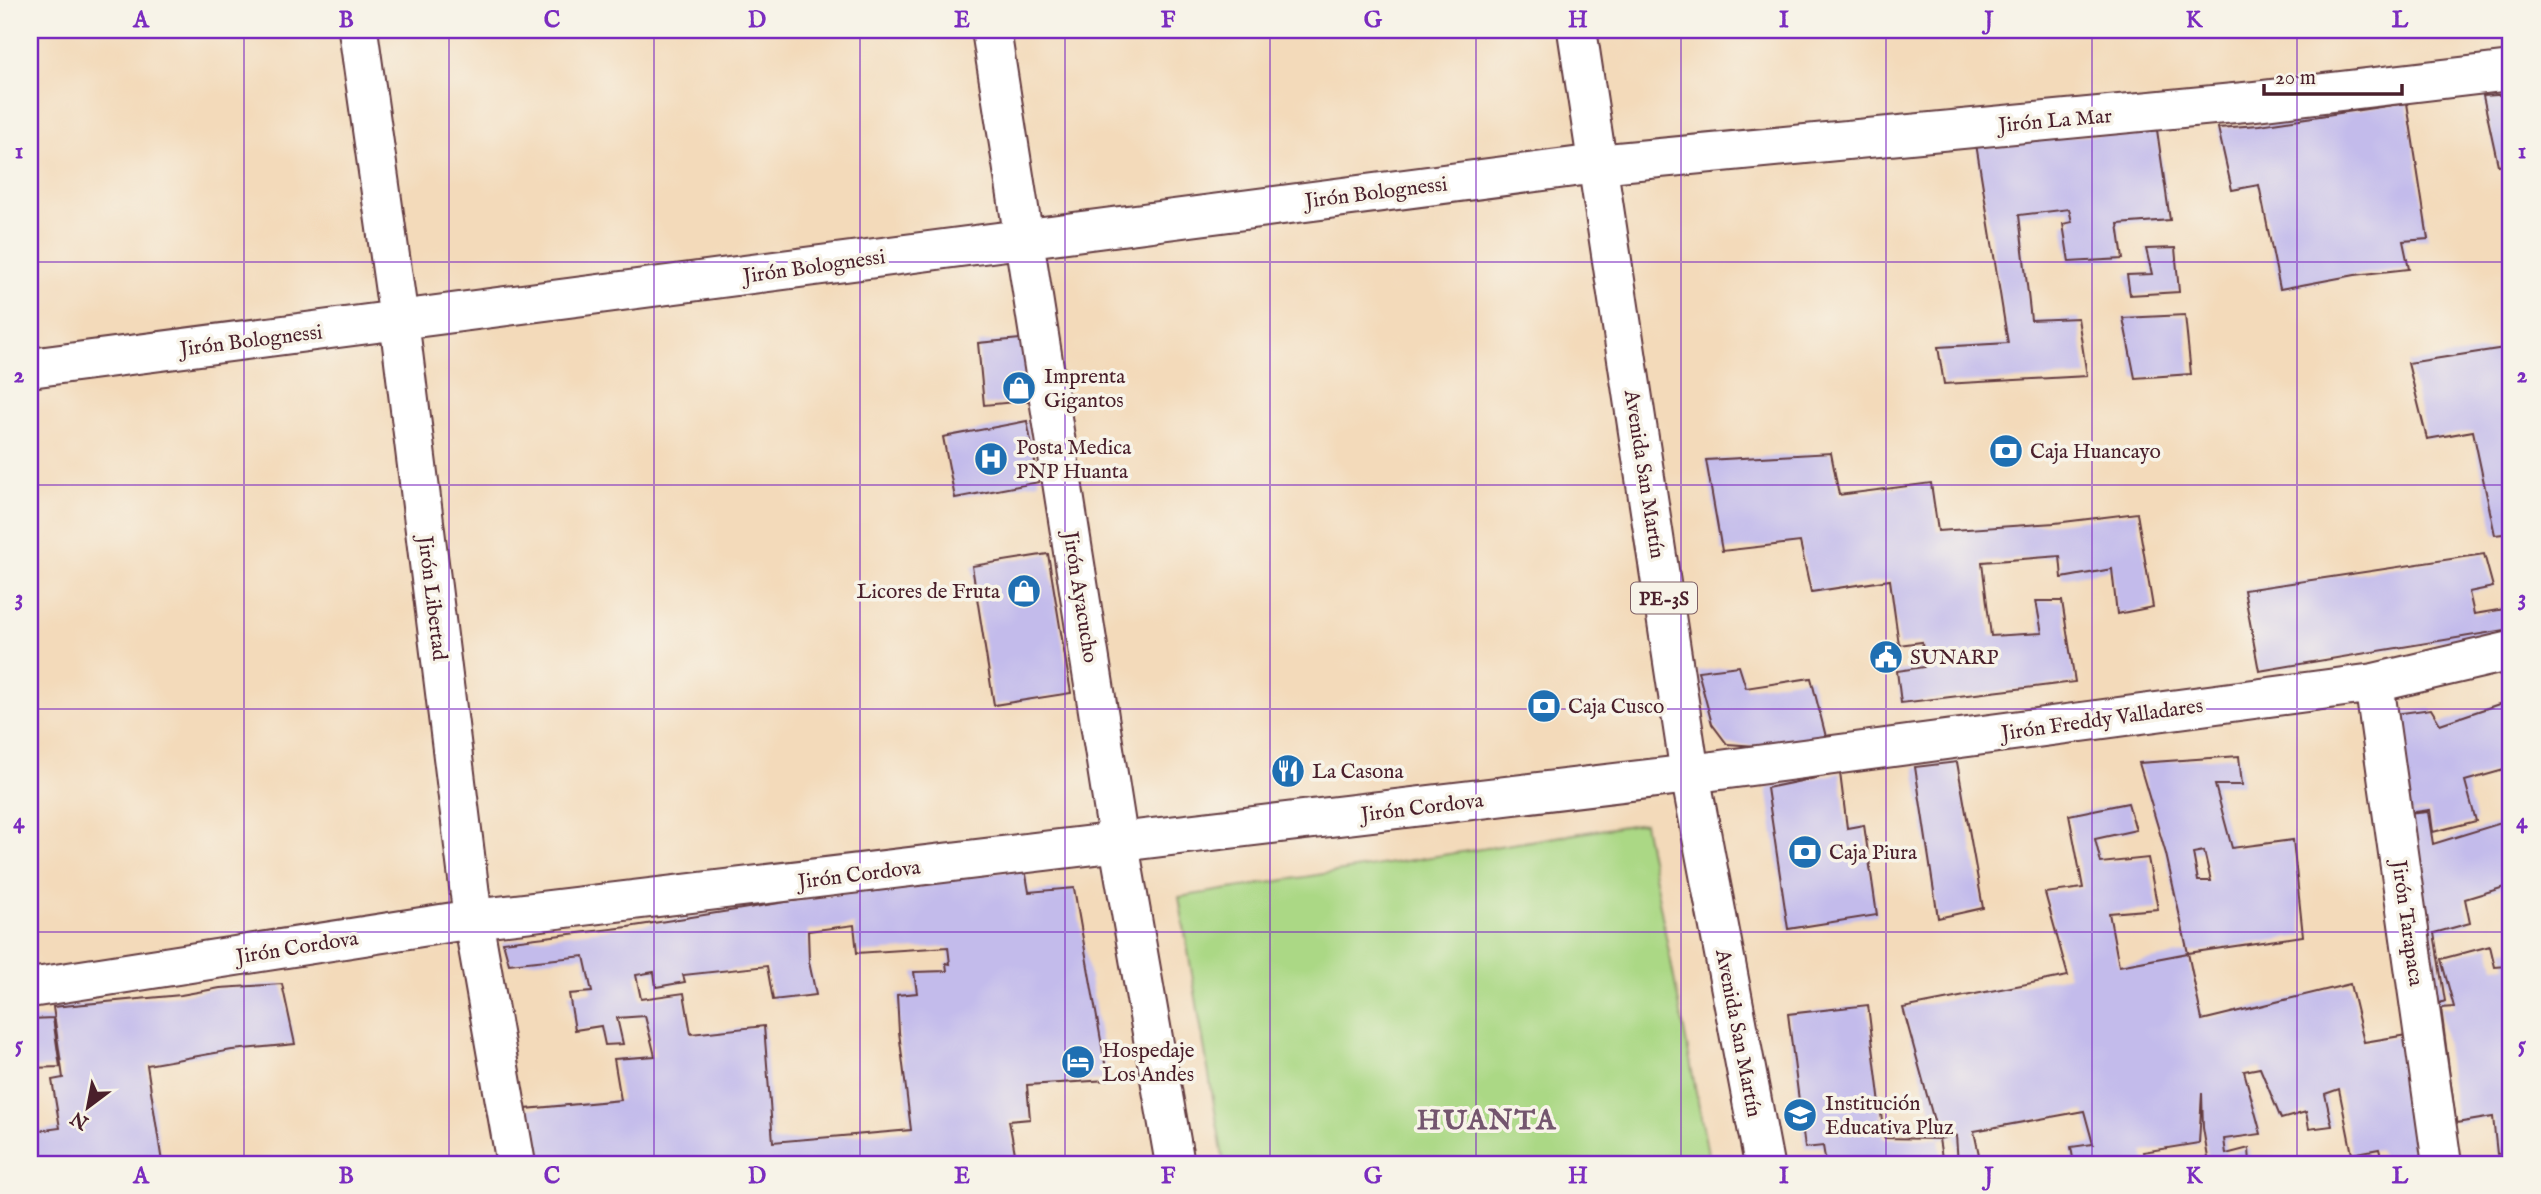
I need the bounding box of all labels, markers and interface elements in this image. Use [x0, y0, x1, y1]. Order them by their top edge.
text: A [132, 6, 150, 35]
text: B [338, 6, 354, 35]
text: C [544, 6, 561, 35]
text: D [748, 6, 766, 35]
text: E [954, 6, 970, 35]
text: F [1161, 6, 1176, 35]
text: G [1364, 6, 1383, 35]
text: H [1568, 6, 1588, 35]
text: I [1779, 6, 1789, 35]
text: J [1981, 6, 1994, 35]
text: K [2186, 6, 2204, 35]
text: L [2392, 6, 2409, 35]
scale bar [2264, 52, 2403, 96]
text: 20 m [2275, 65, 2316, 92]
street label: Jirón La Mar [1995, 103, 2113, 140]
text: 1 [15, 137, 23, 166]
text: 1 [2518, 137, 2526, 166]
street label: Jirón Bolognessi [1301, 171, 1449, 216]
street label: Jirón Bolognessi [739, 244, 887, 291]
street label: Jirón Bolognessi [176, 319, 324, 364]
text: 2 [14, 361, 25, 390]
text: 2 [2517, 361, 2528, 390]
place label: Imprenta Gigantos [1044, 364, 1126, 415]
shop icon: Imprenta Gigantos [1000, 369, 1038, 407]
street label: Avenida San Martín [1617, 387, 1670, 560]
bank icon: Caja Huancayo [1987, 432, 2025, 470]
place label: Posta Medica PNP Huanta [1016, 435, 1132, 486]
place label: Caja Huancayo [2030, 439, 2161, 466]
hospital icon: Posta Medica PNP Huanta [972, 440, 1010, 478]
street label: Jirón Ayacucho [1055, 527, 1103, 665]
street label: Jirón Libertad [410, 532, 453, 663]
shop icon: Licores de Fruta [1005, 572, 1043, 610]
place label: Licores de Fruta [857, 579, 1001, 606]
road number: PE-3S [1631, 582, 1697, 614]
text: 3 [15, 584, 23, 613]
text: 3 [2518, 584, 2526, 613]
public building icon: SUNARP [1867, 638, 1905, 676]
place label: SUNARP [1910, 645, 1998, 672]
bank icon: Caja Cusco [1525, 687, 1563, 725]
street label: Jirón Freddy Valladares [1998, 693, 2205, 748]
place label: Caja Cusco [1568, 694, 1664, 721]
restaurant icon: La Casona [1269, 752, 1307, 790]
place label: La Casona [1312, 759, 1404, 786]
street label: Jirón Cordova [1357, 787, 1486, 830]
text: 4 [13, 807, 25, 836]
text: 4 [2516, 807, 2528, 836]
bank icon: Caja Piura [1786, 833, 1824, 871]
place label: Caja Piura [1829, 840, 1918, 867]
street label: Jirón Cordova [794, 854, 923, 897]
street label: Jirón Tarapaca [2384, 857, 2429, 989]
street label: Jirón Cordova [232, 925, 361, 972]
street label: Avenida San Martín [1708, 946, 1767, 1119]
text: 5 [15, 1031, 24, 1060]
text: 5 [2518, 1031, 2527, 1060]
place label: Hospedaje Los Andes [1102, 1038, 1195, 1089]
hotel icon: Hospedaje Los Andes [1059, 1043, 1097, 1081]
north arrow [52, 1072, 122, 1142]
place label: Institución Educativa Pluz [1825, 1091, 1954, 1142]
school or university icon: Institución Educativa Pluz [1781, 1096, 1819, 1134]
district label: HUANTA [1417, 1104, 1557, 1139]
text: N [66, 1105, 94, 1135]
text: A [132, 1162, 150, 1191]
text: B [338, 1162, 354, 1191]
text: C [544, 1162, 561, 1191]
text: D [748, 1162, 766, 1191]
text: E [954, 1162, 970, 1191]
text: F [1161, 1162, 1176, 1191]
text: G [1364, 1162, 1383, 1191]
text: H [1568, 1162, 1588, 1191]
text: I [1779, 1162, 1789, 1191]
text: J [1981, 1162, 1994, 1191]
text: K [2186, 1162, 2204, 1191]
text: L [2392, 1162, 2409, 1191]

